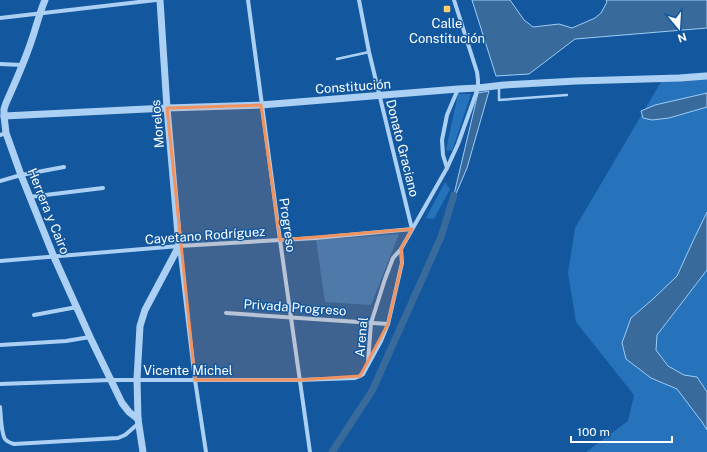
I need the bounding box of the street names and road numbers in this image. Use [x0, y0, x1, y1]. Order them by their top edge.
street label: Constitución [315, 76, 391, 97]
street label: Donato Graciano [383, 98, 422, 198]
street label: Morelos [148, 99, 167, 149]
street label: Herrera y Cairo [24, 166, 73, 256]
street label: Progreso [276, 197, 299, 253]
street label: Cayetano Rodríguez [144, 224, 266, 247]
street label: Privada Progreso [243, 296, 347, 319]
street label: Arenal [352, 316, 371, 358]
street label: Vicente Michel [143, 363, 233, 378]

